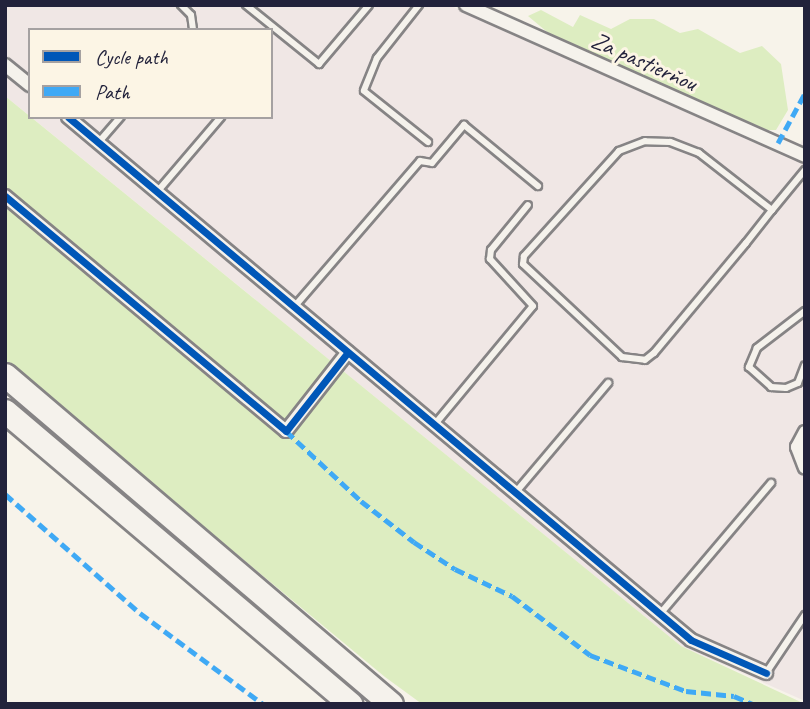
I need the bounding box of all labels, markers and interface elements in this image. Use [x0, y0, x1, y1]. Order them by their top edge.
street label: Za pastierňou [586, 26, 702, 98]
legend [28, 28, 273, 119]
text: Cycle path [95, 44, 168, 70]
text: Path [95, 79, 130, 105]

